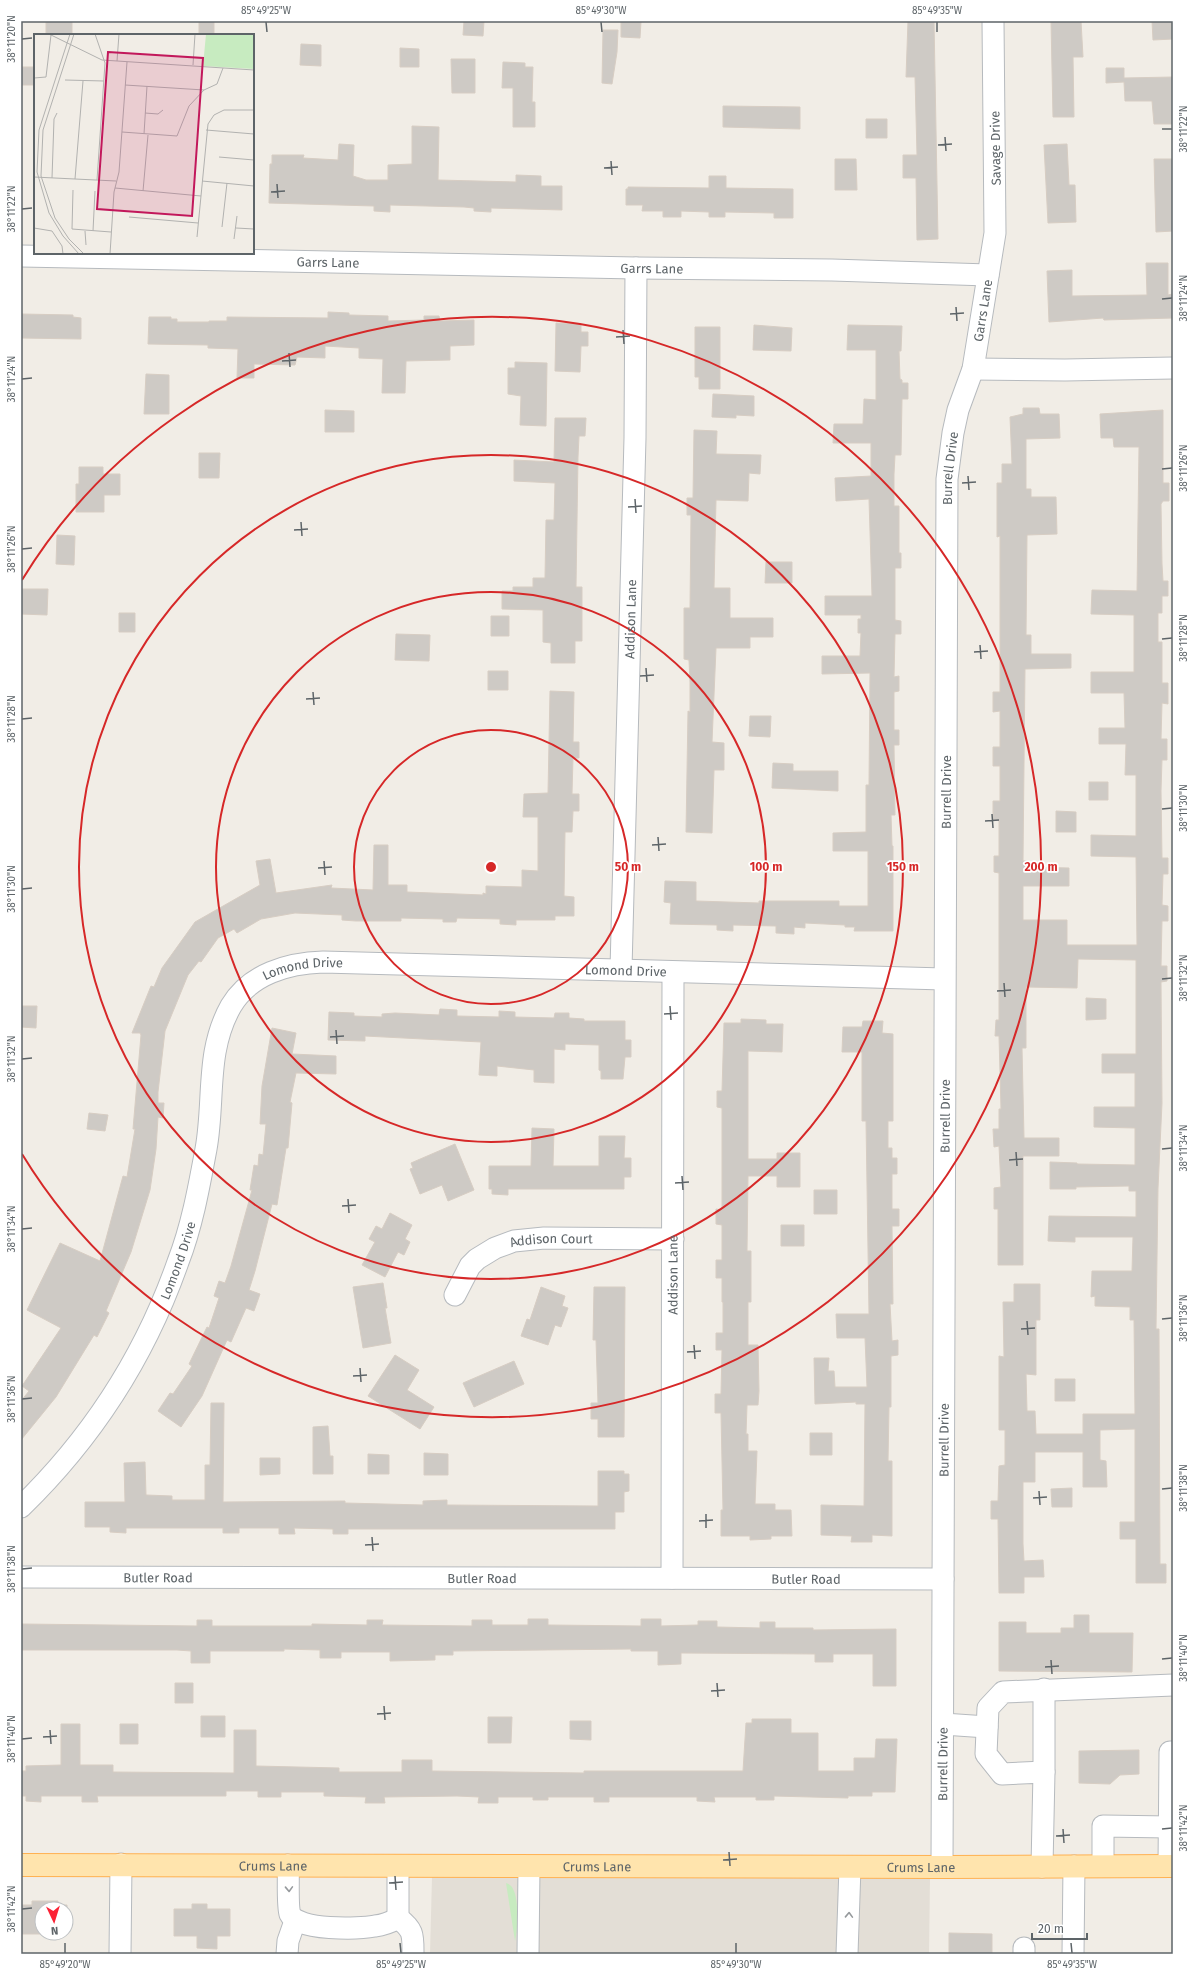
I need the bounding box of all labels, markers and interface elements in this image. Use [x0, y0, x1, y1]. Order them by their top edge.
text: 85°49'25"W [241, 5, 292, 17]
text: 85°49'30"W [576, 5, 627, 17]
text: 85°49'35"W [912, 5, 963, 17]
text: 38°11'20"N [6, 15, 18, 63]
inset map [34, 34, 254, 254]
text: 38°11'22"N [1178, 105, 1190, 153]
street label: Savage Drive [987, 111, 1004, 185]
text: 38°11'22"N [6, 185, 18, 233]
street label: Garrs Lane [296, 254, 359, 271]
street label: Garrs Lane [620, 261, 683, 276]
text: 38°11'24"N [1178, 275, 1190, 321]
street label: Garrs Lane [971, 278, 995, 343]
text: 38°11'24"N [6, 356, 18, 402]
street label: Burrell Drive [940, 431, 961, 505]
text: 38°11'26"N [1178, 444, 1190, 492]
text: 38°11'26"N [6, 525, 18, 573]
street label: Addison Lane [622, 579, 639, 659]
text: 38°11'28"N [1178, 614, 1190, 662]
text: 38°11'28"N [6, 695, 18, 743]
street label: Burrell Drive [939, 755, 954, 829]
text: 38°11'30"N [1178, 784, 1190, 832]
centre of rings [484, 860, 498, 874]
text: 50 m [615, 860, 641, 874]
text: 100 m [750, 860, 782, 874]
text: 150 m [887, 860, 919, 874]
text: 200 m [1024, 860, 1058, 874]
text: 38°11'30"N [6, 865, 18, 913]
text: 38°11'32"N [1178, 954, 1190, 1002]
street label: Lomond Drive [260, 955, 343, 983]
street label: Lomond Drive [585, 962, 667, 979]
text: 38°11'32"N [6, 1035, 18, 1083]
street label: Burrell Drive [938, 1079, 953, 1153]
text: 38°11'34"N [1178, 1124, 1190, 1172]
text: 38°11'34"N [6, 1205, 18, 1253]
street label: Lomond Drive [157, 1220, 199, 1302]
street label: Addison Court [507, 1231, 593, 1250]
street label: Addison Lane [665, 1235, 681, 1315]
text: 38°11'36"N [1178, 1294, 1190, 1342]
text: 38°11'36"N [6, 1375, 18, 1423]
street label: Burrell Drive [936, 1403, 952, 1477]
text: 38°11'38"N [1178, 1464, 1190, 1512]
text: 38°11'38"N [6, 1545, 18, 1593]
street label: Butler Road [123, 1570, 193, 1585]
street label: Butler Road [447, 1571, 517, 1586]
street label: Butler Road [771, 1572, 841, 1587]
text: 38°11'40"N [1178, 1634, 1190, 1682]
text: 38°11'40"N [6, 1715, 18, 1763]
street label: Burrell Drive [935, 1727, 951, 1801]
text: 38°11'42"N [1178, 1805, 1190, 1851]
street label: Crums Lane [239, 1858, 307, 1874]
street label: Crums Lane [563, 1859, 631, 1874]
street label: Crums Lane [887, 1860, 955, 1875]
text: 38°11'42"N [6, 1886, 18, 1932]
one-way arrow [285, 1886, 293, 1892]
north arrow [34, 1901, 74, 1941]
one-way arrow [844, 1912, 853, 1918]
scale bar [1032, 1915, 1087, 1941]
text: 20 m [1038, 1922, 1064, 1936]
text: N [51, 1924, 59, 1937]
text: 85°49'20"W [40, 1959, 91, 1971]
text: 85°49'25"W [376, 1959, 427, 1971]
text: 85°49'30"W [711, 1959, 762, 1971]
text: 85°49'35"W [1047, 1959, 1098, 1971]

